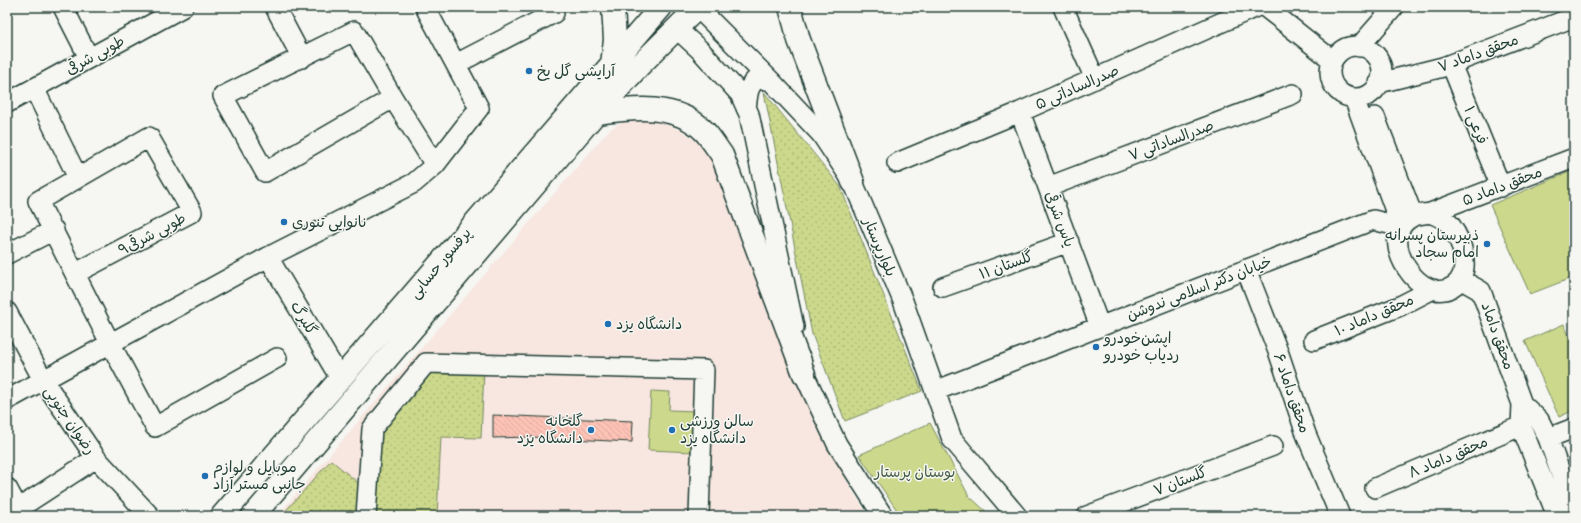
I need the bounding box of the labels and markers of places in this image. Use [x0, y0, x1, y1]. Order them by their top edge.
place label: آرایشی گل یخ [537, 60, 616, 81]
marker: آرایشی گل یخ [524, 66, 534, 76]
place label: نانوایی تنوری [292, 211, 367, 232]
marker: نانوایی تنوری [279, 217, 289, 227]
place label: ذبیرستان پسرانه امام سجاد [1385, 224, 1479, 263]
marker: ذبیرستان پسرانه امام سجاد [1482, 239, 1492, 249]
place label: دانشگاه یزد [616, 313, 682, 334]
marker: دانشگاه یزد [603, 319, 613, 329]
place label: اپشن‌خودرو ردیاب خودرو [1103, 327, 1179, 365]
marker: اپشن‌خودرو ردیاب خودرو [1091, 342, 1101, 352]
place label: گلخانه دانشگاه یزد [517, 410, 583, 448]
place label: سالن ورزشی دانشگاه یزد [680, 410, 754, 448]
marker: گلخانه دانشگاه یزد [586, 425, 596, 435]
marker: سالن ورزشی دانشگاه یزد [667, 425, 677, 435]
place label: موبایل و لوازم جانبی مستر آزاد [213, 456, 306, 494]
marker: موبایل و لوازم جانبی مستر آزاد [200, 471, 210, 481]

